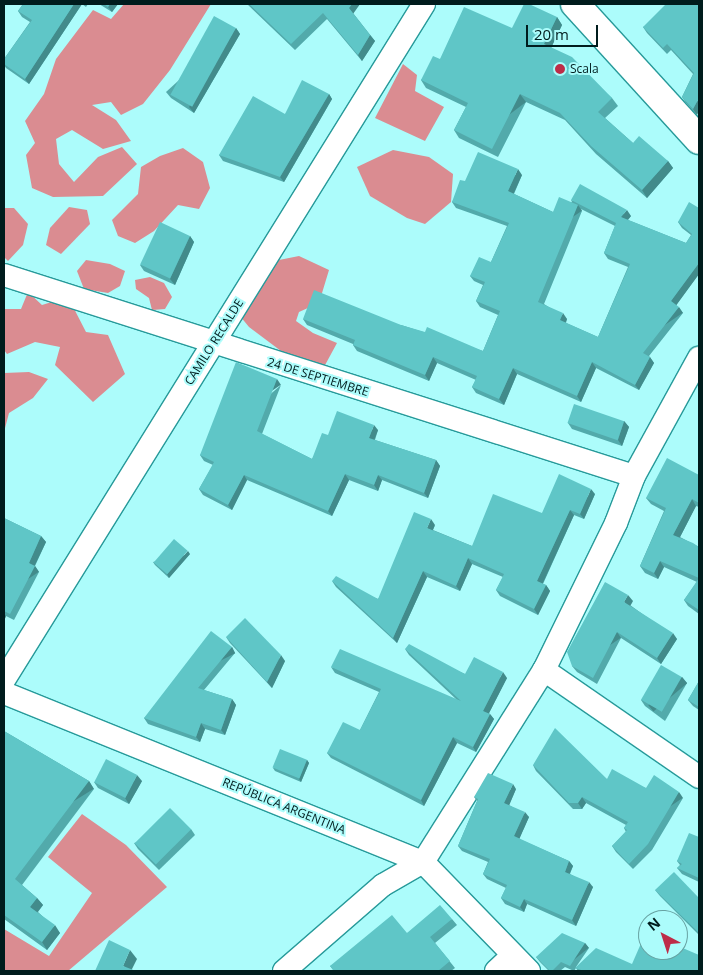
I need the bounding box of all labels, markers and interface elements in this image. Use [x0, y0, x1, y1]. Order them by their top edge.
scale bar [528, 15, 600, 47]
text: 20 m [534, 24, 569, 44]
place label: Scala [570, 62, 599, 76]
marker: Scala [554, 63, 566, 75]
street label: CAMILO RECALDE [182, 296, 246, 388]
street label: 24 DE SEPTIEMBRE [266, 355, 370, 399]
street label: REPÚBLICA ARGENTINA [220, 775, 348, 837]
north arrow [638, 910, 688, 960]
text: N [643, 913, 664, 935]

